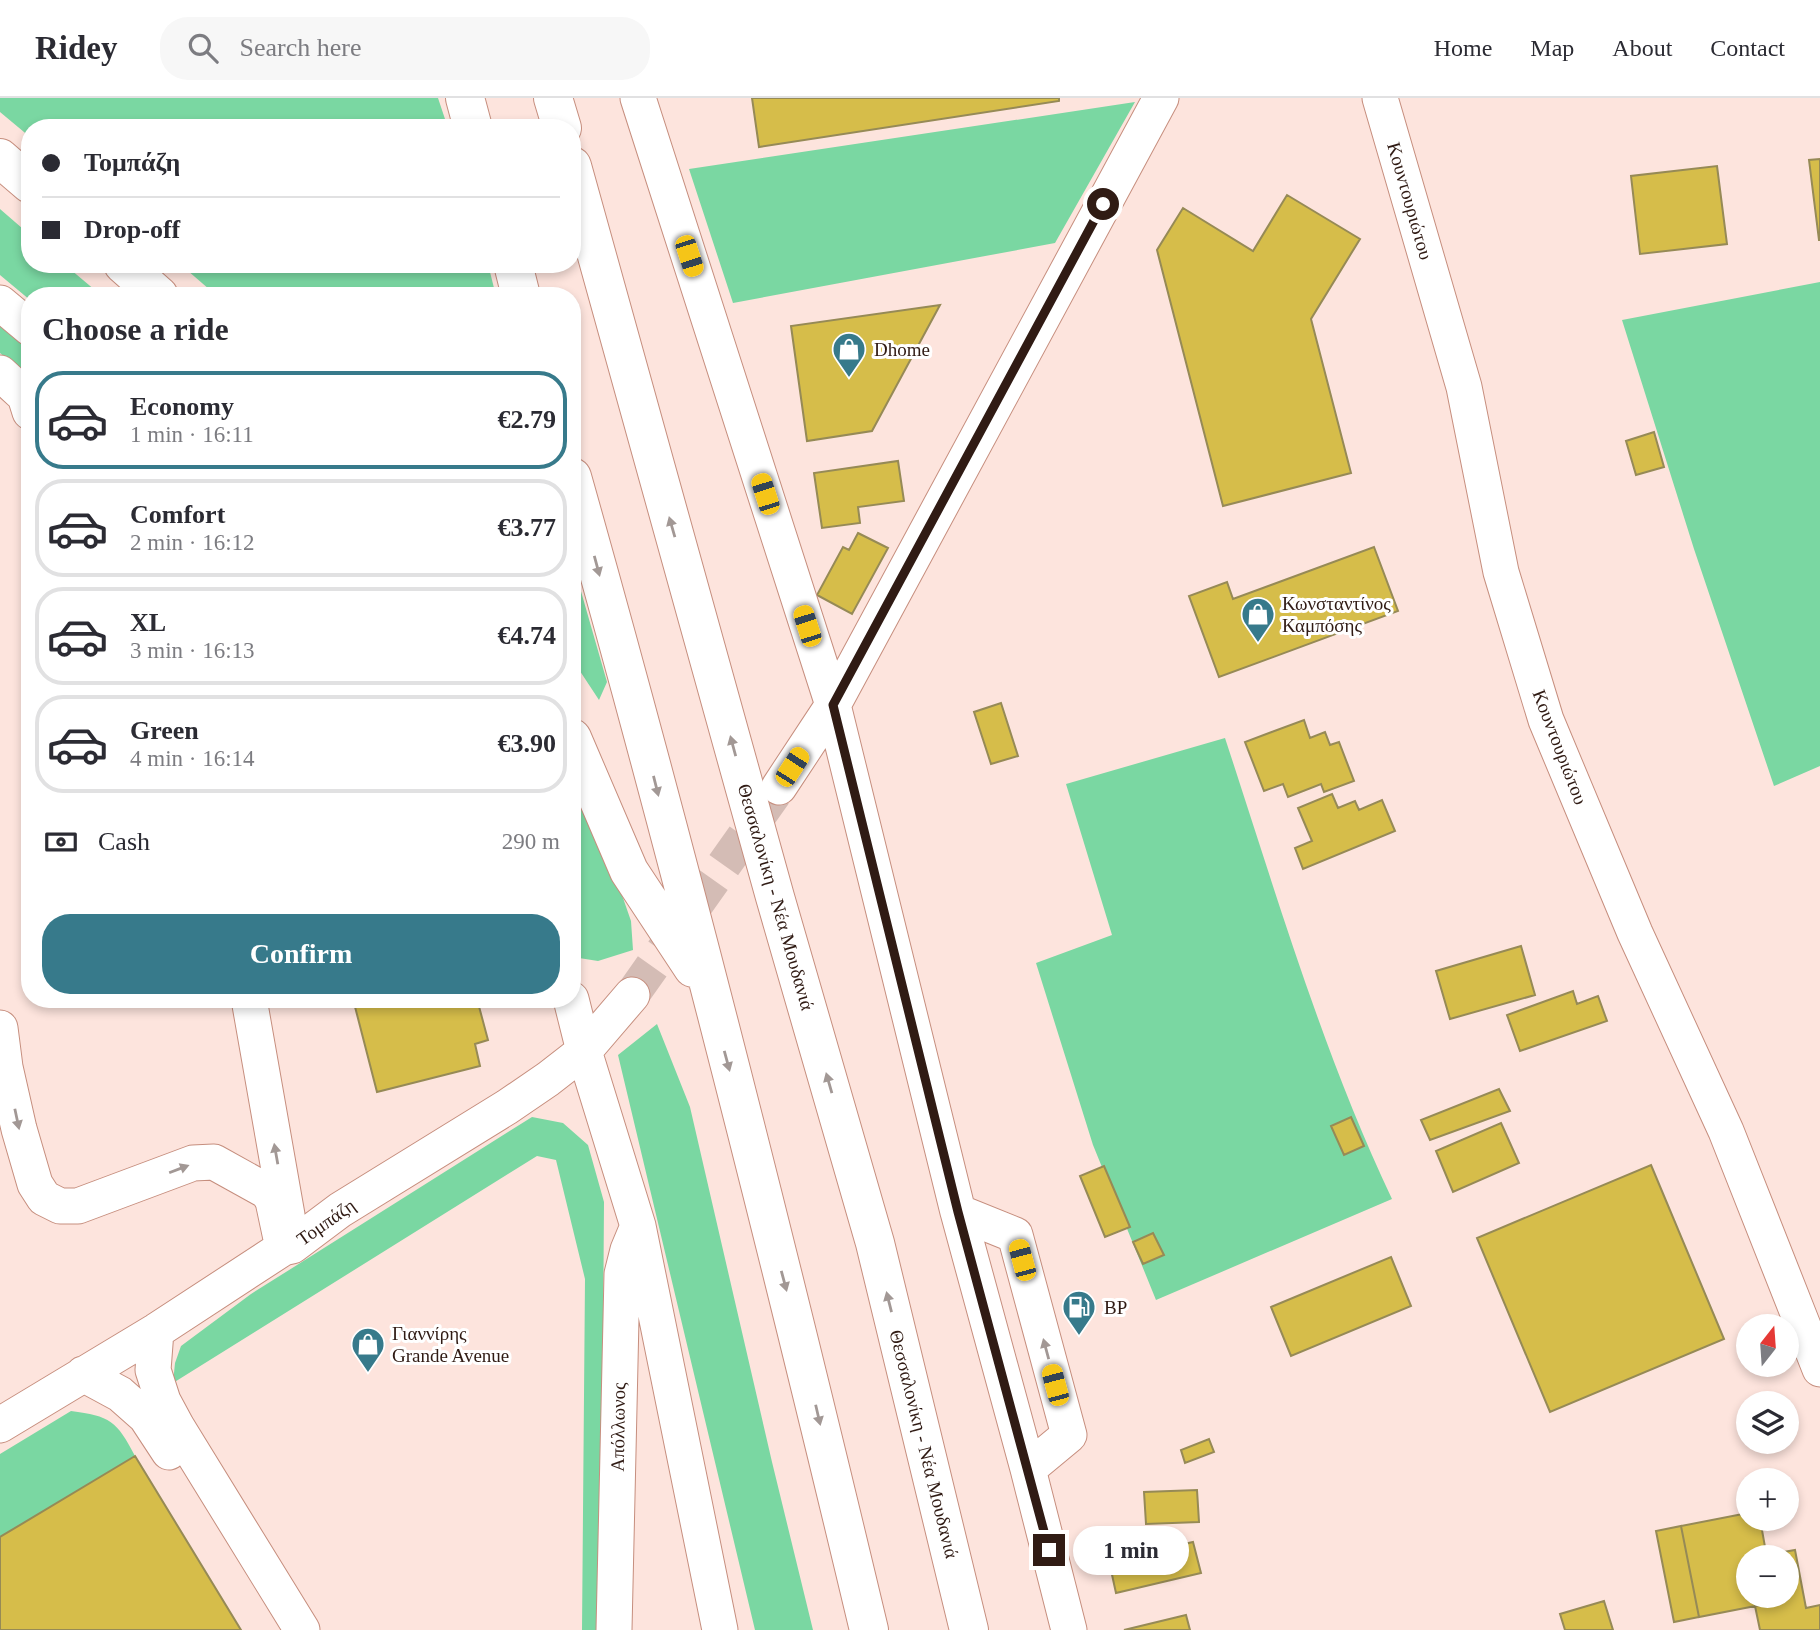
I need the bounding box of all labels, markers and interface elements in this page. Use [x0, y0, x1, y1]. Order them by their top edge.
search box [160, 17, 650, 80]
icon: search [184, 29, 222, 67]
text: Ridey [35, 30, 118, 66]
text: Search here [240, 33, 361, 62]
text: Home [1434, 35, 1492, 61]
text: Map [1530, 35, 1574, 61]
text: About [1612, 35, 1672, 61]
text: Contact [1710, 35, 1785, 61]
street label: Κουντουριώτου [1383, 140, 1437, 262]
text: Τομπάζη [84, 148, 180, 177]
route start [1087, 188, 1119, 220]
text: Drop-off [84, 215, 180, 244]
car [673, 233, 706, 279]
text: Choose a ride [42, 311, 229, 347]
shop icon: Dhome [830, 330, 868, 379]
place label: Dhome [874, 339, 930, 360]
icon: car [46, 389, 109, 452]
text: Economy [130, 392, 234, 421]
text: €2.79 [498, 405, 556, 434]
text: 1 min · 16:11 [130, 422, 254, 447]
car [749, 471, 782, 517]
icon: car [46, 497, 109, 560]
text: Comfort [130, 500, 225, 529]
text: €3.77 [498, 513, 556, 542]
one-way arrow [667, 516, 677, 537]
text: 2 min · 16:12 [130, 530, 255, 555]
one-way arrow [592, 555, 603, 577]
place label: Κωνσταντίνος Καμπόσης [1282, 593, 1391, 636]
shop icon: Κωνσταντίνος Καμπόσης [1239, 595, 1277, 644]
car [791, 603, 824, 649]
icon: car [46, 605, 109, 668]
text: XL [130, 608, 166, 637]
text: €4.74 [498, 621, 556, 650]
text: 3 min · 16:13 [130, 638, 255, 663]
street label: Κουντουριώτου [1528, 687, 1592, 807]
icon: car [46, 713, 109, 776]
text: Green [130, 716, 199, 745]
text: €3.90 [498, 729, 556, 758]
one-way arrow [727, 735, 738, 757]
car [772, 744, 813, 790]
text: 4 min · 16:14 [130, 746, 255, 771]
one-way arrow [652, 776, 662, 797]
street label: Θεσσαλονίκη - Νέα Μουδανιά [734, 781, 818, 1013]
icon: cash [42, 823, 80, 861]
text: Cash [98, 827, 150, 856]
text: 290 m [502, 829, 560, 854]
button: Confirm [42, 914, 560, 994]
one-way arrow [722, 1050, 733, 1072]
one-way arrow [823, 1072, 833, 1093]
one-way arrow [11, 1108, 22, 1130]
one-way arrow [270, 1143, 281, 1165]
one-way arrow [168, 1163, 189, 1174]
street label: Τομπάζη [293, 1194, 359, 1250]
car [1007, 1237, 1038, 1283]
one-way arrow [779, 1270, 790, 1292]
fuel station icon: BP [1060, 1288, 1098, 1337]
one-way arrow [883, 1291, 894, 1313]
place label: BP [1104, 1297, 1127, 1318]
north arrow [1736, 1314, 1799, 1377]
map controls [1736, 1314, 1799, 1608]
place label: Γιαννίρης Grande Avenue [392, 1323, 509, 1366]
shop icon: Γιαννίρης Grande Avenue [349, 1325, 387, 1374]
street label: Θεσσαλονίκη - Νέα Μουδανιά [885, 1328, 963, 1560]
one-way arrow [1040, 1338, 1051, 1360]
car [1040, 1362, 1071, 1408]
street label: Απόλλωνος [607, 1382, 629, 1472]
button: layers [1736, 1391, 1799, 1454]
one-way arrow [813, 1405, 824, 1427]
button: + [1736, 1468, 1799, 1531]
callout: 1 min [1074, 1526, 1189, 1574]
route end [1033, 1534, 1065, 1566]
text: 1 min [1103, 1538, 1159, 1563]
button: − [1736, 1545, 1799, 1608]

